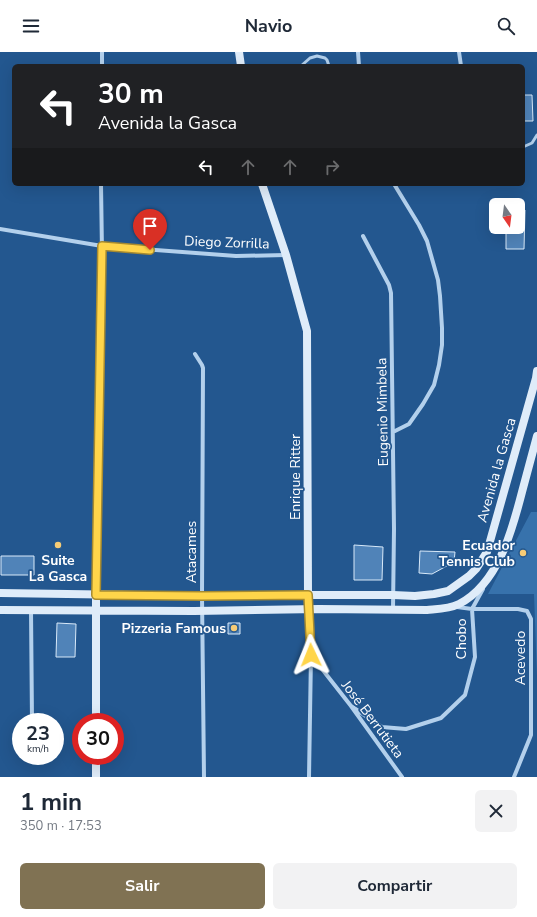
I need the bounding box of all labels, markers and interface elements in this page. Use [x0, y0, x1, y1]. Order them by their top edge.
text: Navio [245, 14, 292, 38]
icon: menu [20, 15, 42, 37]
icon: search [495, 15, 517, 37]
text: 30 m [98, 75, 164, 113]
icon: left [32, 80, 84, 132]
text: Avenida la Gasca [98, 111, 237, 135]
icon: left [195, 156, 217, 178]
icon: ahead [237, 156, 259, 178]
icon: ahead [279, 156, 301, 178]
icon: right [321, 156, 343, 178]
north arrow [489, 198, 525, 234]
map controls [489, 198, 525, 234]
pin [133, 209, 167, 250]
icon: arrive [139, 215, 161, 237]
street label: Diego Zorrilla [184, 232, 270, 253]
street label: Eugenio Mimbela [372, 358, 393, 466]
street label: Avenida la Gasca [472, 416, 521, 525]
street label: Enrique Ritter [286, 434, 305, 520]
street label: Atacames [182, 521, 201, 583]
place label: Ecuador Tennis Club [439, 536, 516, 571]
marker: Suite La Gasca [53, 540, 63, 550]
marker: Ecuador Tennis Club [518, 548, 528, 558]
place label: Suite La Gasca [29, 551, 87, 586]
street label: Chobo [452, 618, 471, 660]
place label: Pizzeria Famous [122, 619, 226, 638]
marker: Pizzeria Famous [229, 623, 239, 633]
street label: Acevedo [511, 631, 530, 685]
position arrow [290, 634, 332, 676]
street label: José Berrutieta [336, 676, 408, 762]
speed limit sign: 30 [72, 713, 124, 765]
text: 23 [26, 720, 50, 747]
text: km/h [27, 742, 49, 756]
text: 1 min [20, 786, 82, 818]
button: close [475, 790, 517, 832]
text: 350 m · 17:53 [20, 817, 102, 835]
button: Salir [20, 863, 265, 909]
button: Compartir [273, 863, 517, 909]

